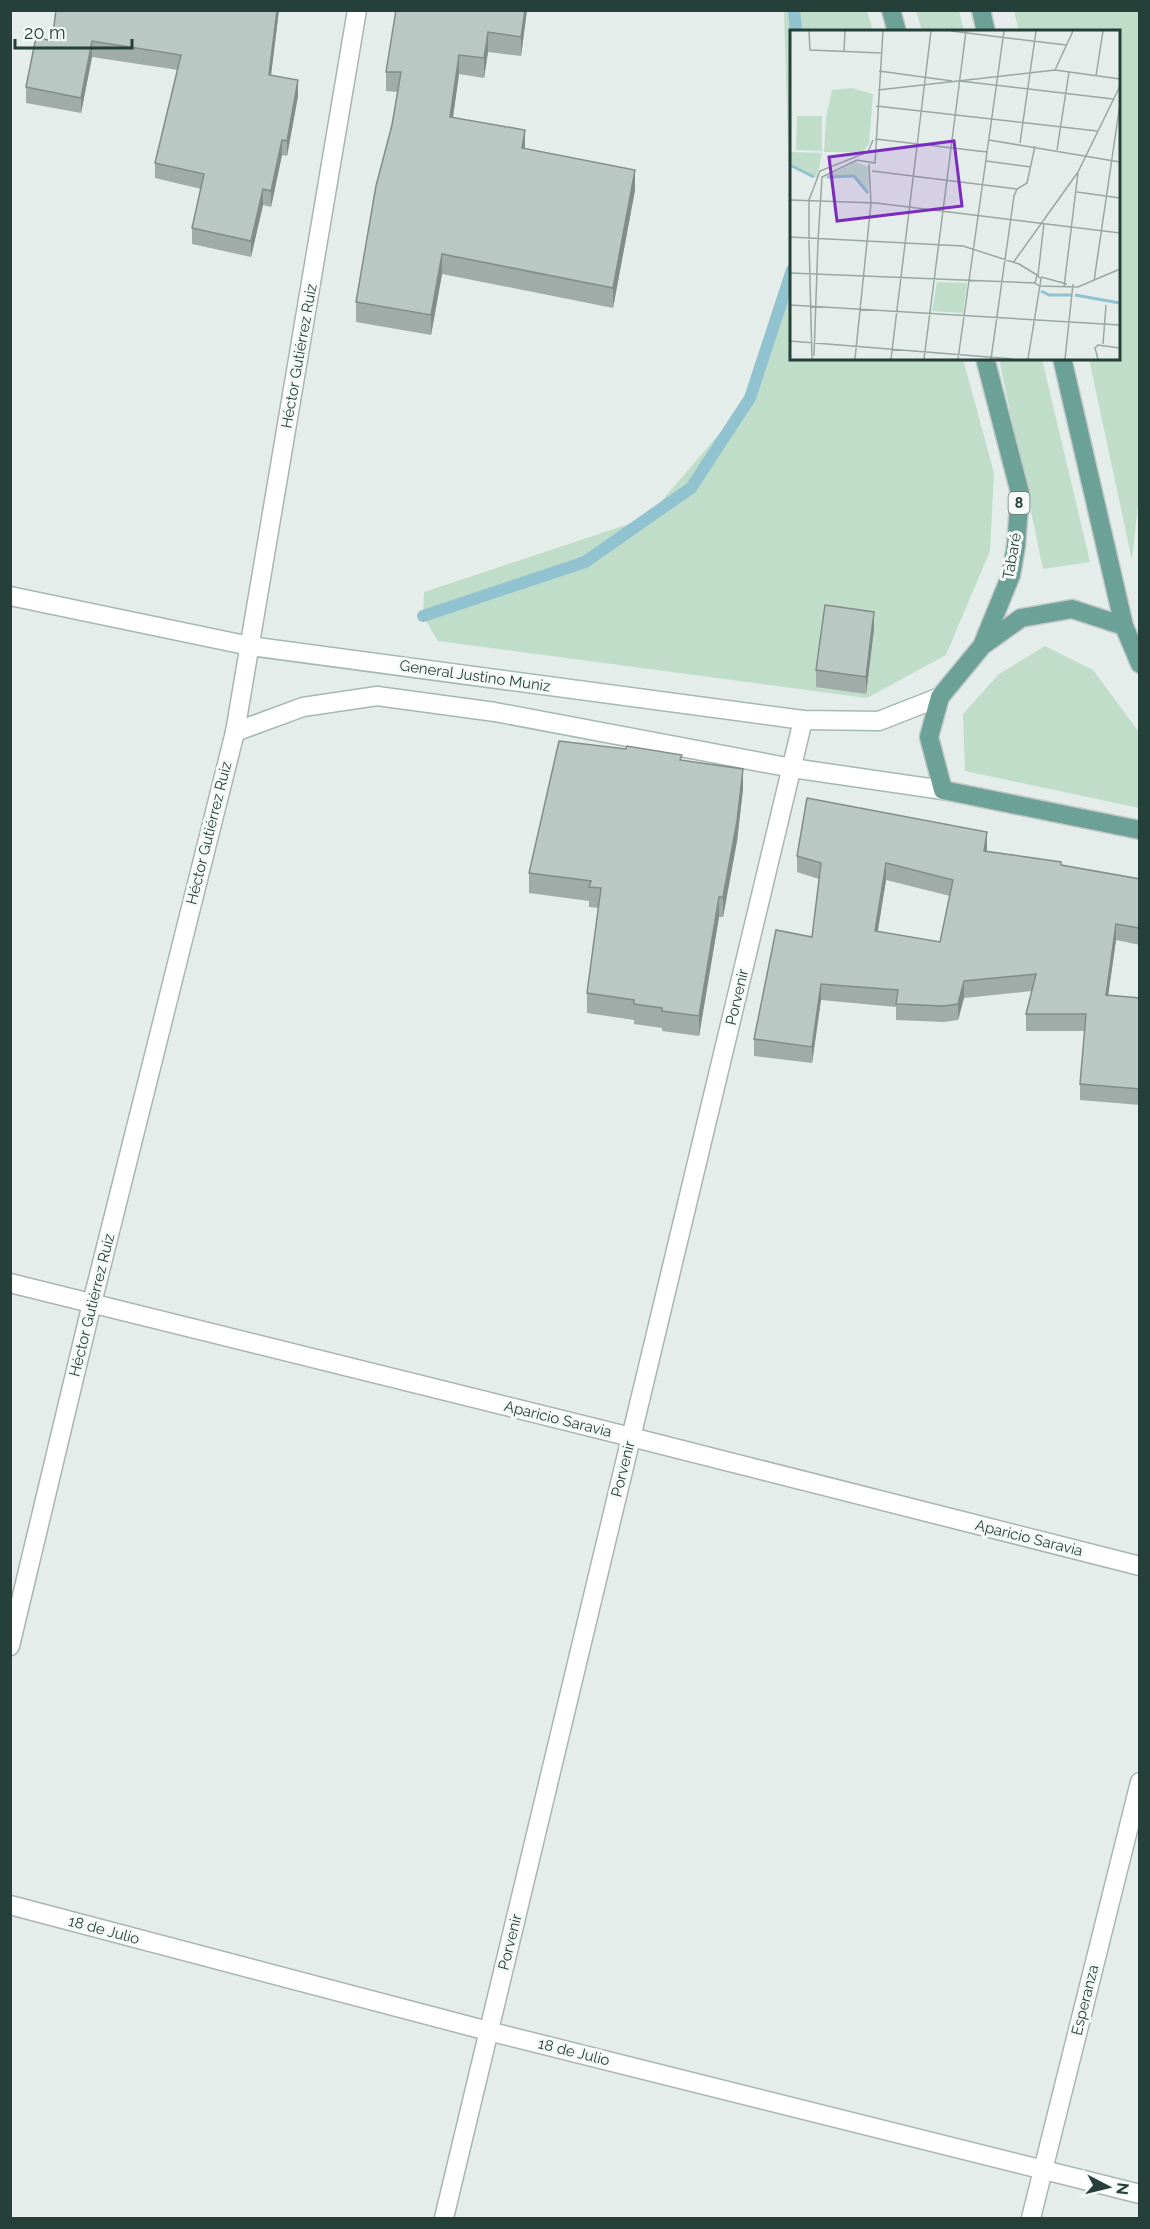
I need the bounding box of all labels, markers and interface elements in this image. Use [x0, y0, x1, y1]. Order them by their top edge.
scale bar [15, 12, 132, 50]
text: 20 m [24, 22, 66, 43]
inset map [790, 30, 1120, 360]
street label: Héctor Gutiérrez Ruiz [277, 282, 321, 430]
road number: 8 [1008, 492, 1030, 514]
street label: Tabaré [999, 531, 1025, 581]
street label: General Justino Muniz [398, 657, 552, 695]
street label: Héctor Gutiérrez Ruiz [183, 760, 235, 906]
street label: Porvenir [722, 966, 752, 1027]
street label: Héctor Gutiérrez Ruiz [66, 1232, 118, 1378]
street label: Aparicio Saravia [502, 1397, 614, 1441]
street label: Porvenir [607, 1438, 639, 1499]
street label: Aparicio Saravia [973, 1516, 1085, 1560]
street label: Porvenir [494, 1911, 526, 1972]
street label: 18 de Julio [66, 1912, 142, 1948]
street label: Esperanza [1068, 1963, 1102, 2037]
street label: 18 de Julio [536, 2034, 612, 2070]
north arrow [1078, 2157, 1138, 2217]
text: N [1112, 2182, 1133, 2196]

